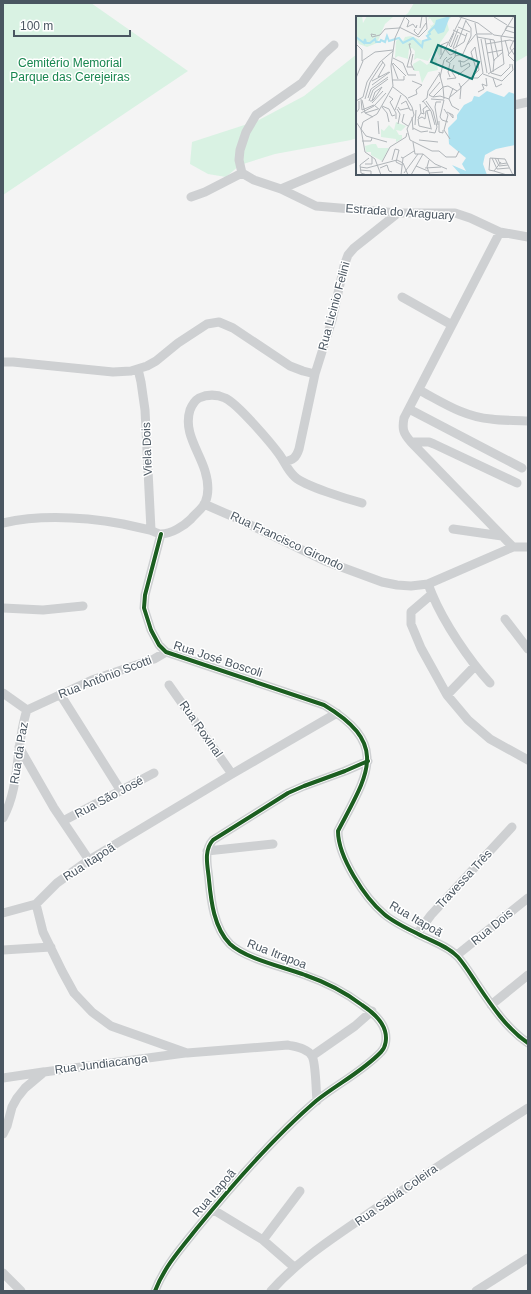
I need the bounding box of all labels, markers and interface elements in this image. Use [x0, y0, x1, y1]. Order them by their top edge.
scale bar [14, 12, 130, 38]
inset map [356, 16, 515, 175]
text: 100 m [20, 19, 53, 33]
park label: Cemitério Memorial Parque das Cerejeiras [10, 56, 130, 84]
street label: Estrada do Araguary [345, 201, 455, 223]
street label: Rua Licinio Felini [315, 260, 353, 352]
street label: Viela Dois [139, 422, 155, 476]
street label: Rua Francisco Girondo [228, 509, 346, 574]
street label: Rua José Boscoli [172, 638, 264, 680]
street label: Rua Antônio Scotti [56, 653, 154, 701]
street label: Rua Roxinal [177, 698, 225, 760]
street label: Rua da Paz [7, 721, 31, 785]
street label: Rua São José [72, 773, 146, 821]
street label: Rua Itapoã [61, 840, 118, 884]
street label: Travessa Três [433, 847, 495, 911]
street label: Rua Itapoã [387, 898, 445, 940]
street label: Rua Dois [468, 906, 516, 948]
street label: Rua Itrapoa [245, 936, 309, 972]
street label: Rua Jundiacanga [54, 1051, 149, 1077]
street label: Rua Sabiá Coleira [352, 1161, 440, 1229]
street label: Rua Itapoã [189, 1166, 239, 1220]

